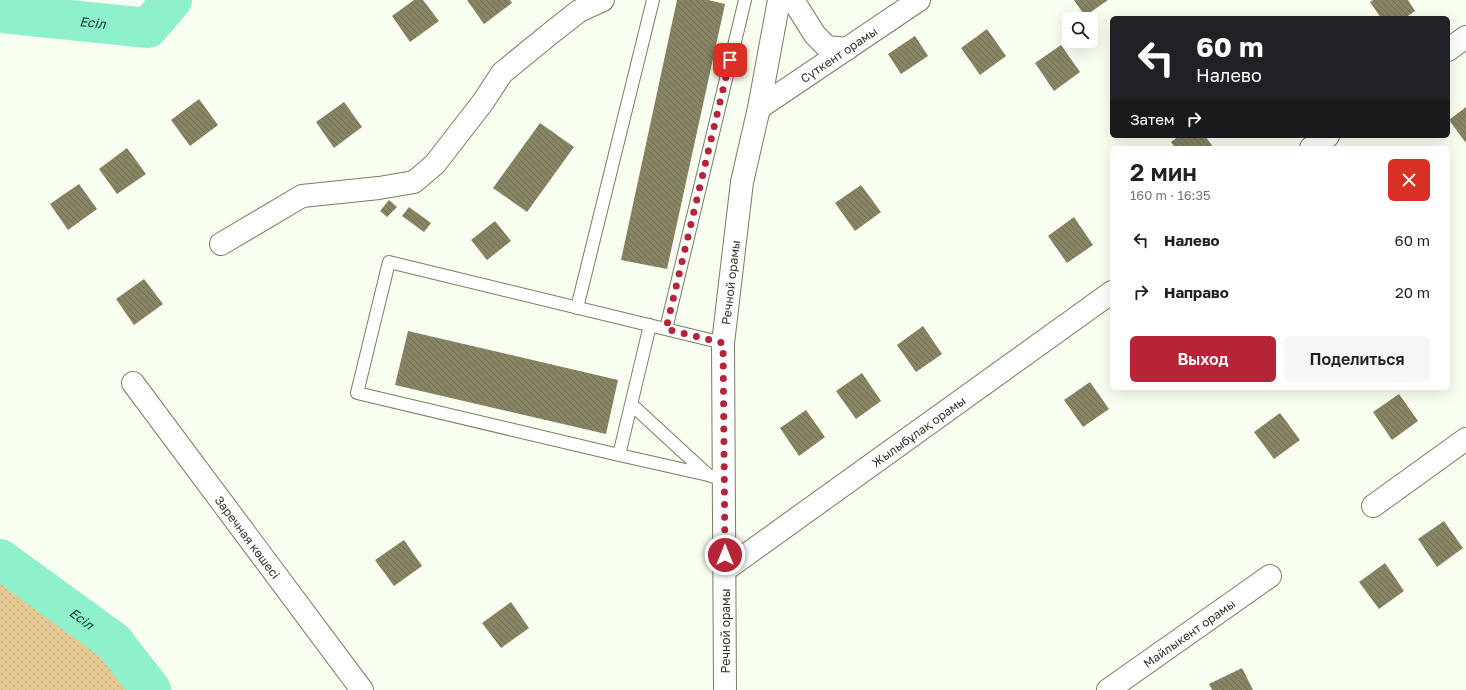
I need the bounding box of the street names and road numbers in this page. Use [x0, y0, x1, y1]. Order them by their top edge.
street label: Сүткент орамы [797, 23, 880, 86]
street label: Речной орамы [718, 239, 743, 326]
street label: Жылыбұлақ орамы [869, 392, 968, 470]
street label: Заречная көшесі [212, 492, 284, 581]
street label: Речной орамы [718, 589, 733, 673]
street label: Майлыкент орамы [1140, 596, 1238, 670]

